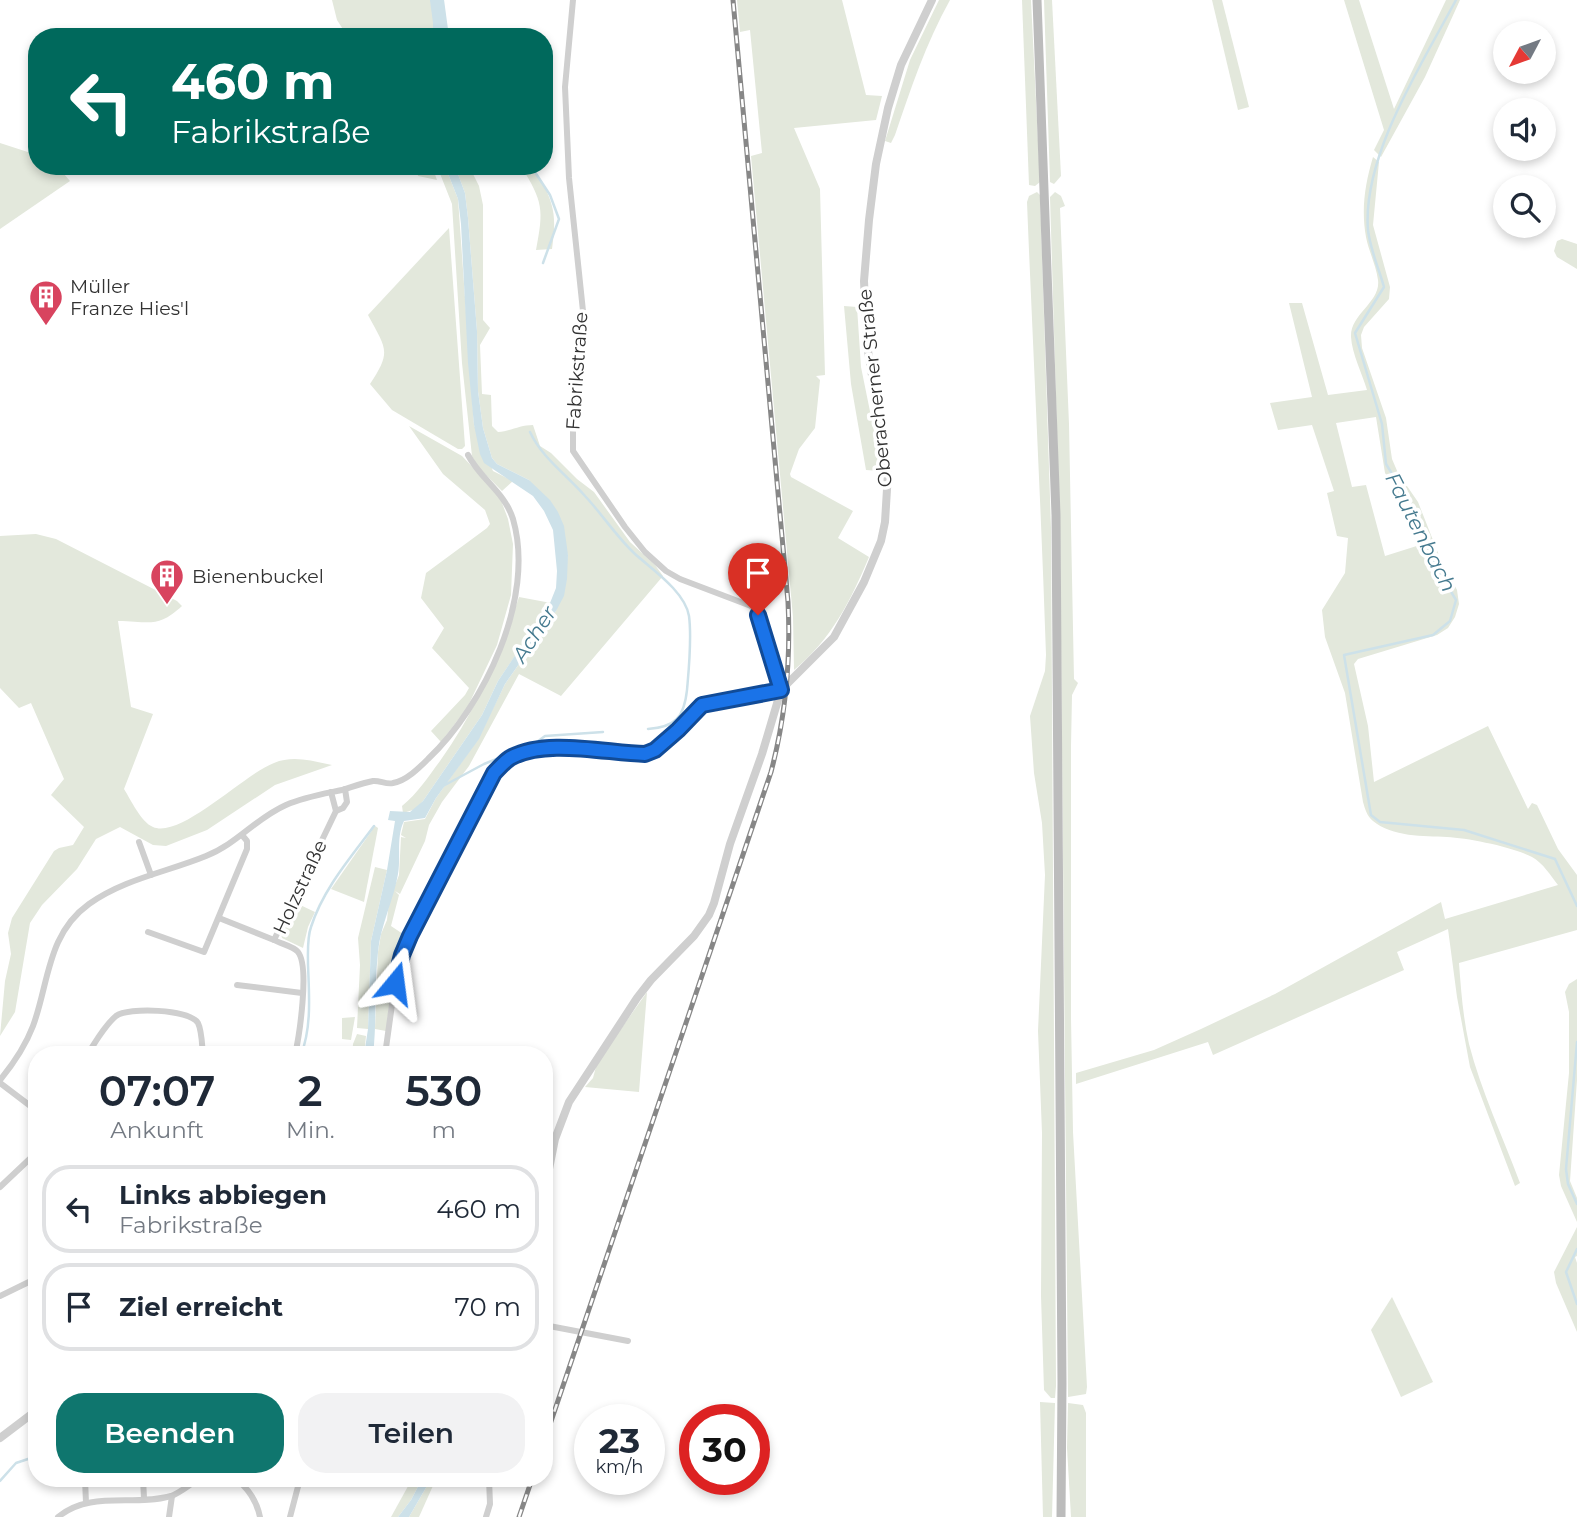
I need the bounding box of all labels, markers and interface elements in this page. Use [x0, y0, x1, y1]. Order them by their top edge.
north arrow [1493, 21, 1556, 84]
map controls [1493, 21, 1556, 238]
text: 460 m [171, 52, 335, 111]
icon: left [56, 56, 147, 147]
button: sound [1493, 98, 1556, 161]
text: Fabrikstraße [171, 112, 371, 151]
button: search [1493, 175, 1556, 238]
place label: Müller Franze Hies'l [70, 275, 189, 320]
building icon: Müller Franze Hies'l [27, 278, 65, 327]
street label: Oberacherner Straße [853, 288, 897, 488]
street label: Fabrikstraße [561, 311, 593, 431]
water label: Fautenbach [1380, 468, 1462, 596]
pin [728, 543, 788, 615]
icon: arrive [739, 554, 777, 592]
building icon: Bienenbuckel [148, 557, 186, 606]
place label: Bienenbuckel [192, 565, 324, 588]
water label: Acher [506, 601, 562, 668]
street label: Holzstraße [268, 836, 332, 938]
position arrow [358, 946, 432, 1020]
text: 07:07 [99, 1065, 215, 1117]
text: 2 [298, 1065, 323, 1117]
text: 530 [405, 1065, 482, 1117]
text: Ankunft [110, 1116, 204, 1144]
text: Min. [286, 1116, 335, 1144]
text: m [432, 1116, 456, 1144]
text: Links abbiegen [119, 1179, 327, 1211]
icon: left [60, 1190, 98, 1228]
text: 460 m [436, 1193, 521, 1225]
text: Fabrikstraße [119, 1211, 263, 1239]
icon: arrive [60, 1288, 98, 1326]
text: Ziel erreicht [119, 1291, 283, 1323]
text: 70 m [455, 1291, 521, 1323]
button: Beenden [56, 1393, 284, 1473]
button: Teilen [298, 1393, 525, 1473]
speed limit sign: 30 [679, 1404, 770, 1495]
text: 23 [599, 1419, 640, 1462]
text: km/h [595, 1456, 644, 1478]

